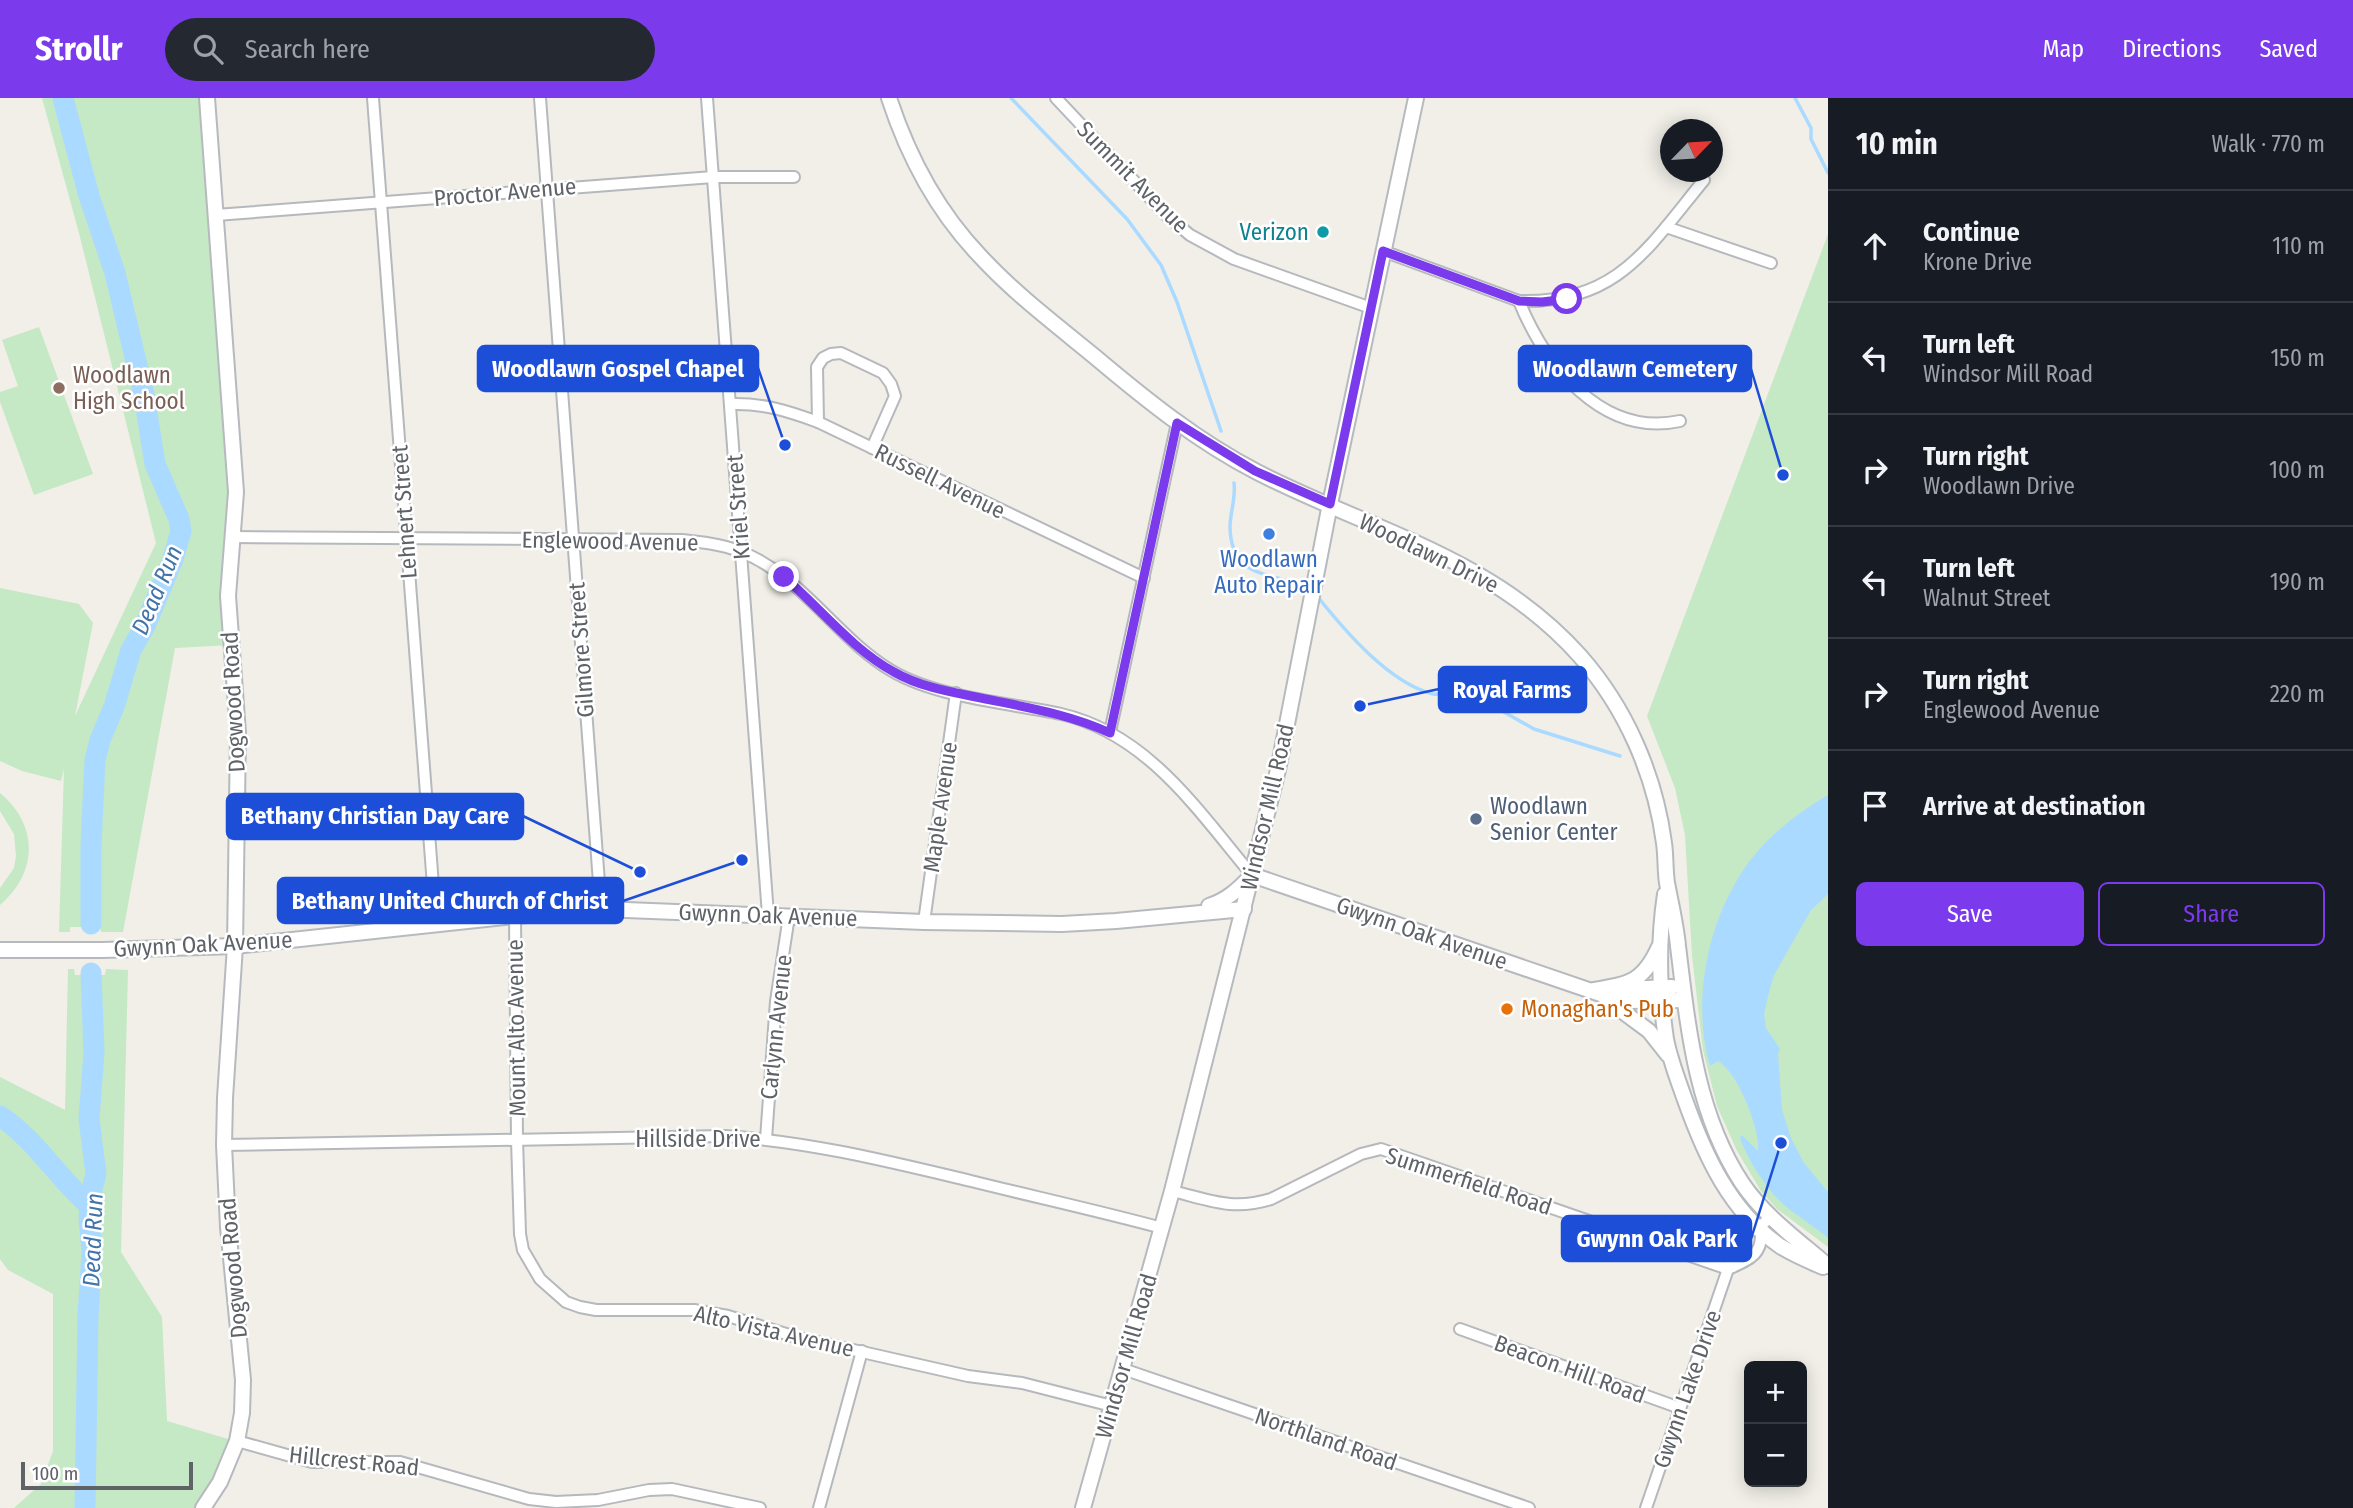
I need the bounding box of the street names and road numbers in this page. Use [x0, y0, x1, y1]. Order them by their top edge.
street label: Summit Avenue [1071, 115, 1195, 239]
street label: Proctor Avenue [433, 172, 577, 212]
street label: Russell Avenue [870, 437, 1010, 525]
street label: Lehnert Street [385, 444, 423, 580]
street label: Kriel Street [720, 453, 756, 561]
street label: Woodlawn Drive [1355, 507, 1503, 599]
street label: Englewood Avenue [521, 525, 699, 557]
street label: Gilmore Street [562, 581, 600, 719]
street label: Dogwood Road [215, 631, 251, 773]
street label: Windsor Mill Road [1234, 721, 1300, 893]
street label: Maple Avenue [917, 740, 963, 874]
street label: Gwynn Oak Avenue [1333, 891, 1511, 975]
street label: Gwynn Oak Avenue [678, 898, 858, 932]
street label: Gwynn Oak Avenue [113, 925, 293, 963]
street label: Mount Alto Avenue [500, 939, 532, 1117]
street label: Carlynn Avenue [754, 953, 798, 1101]
street label: Hillside Drive [635, 1125, 761, 1153]
street label: Summerfield Road [1382, 1141, 1556, 1221]
street label: Dogwood Road [213, 1197, 253, 1339]
street label: Windsor Mill Road [1089, 1270, 1163, 1442]
street label: Alto Vista Avenue [691, 1299, 857, 1363]
street label: Gwynn Lake Drive [1647, 1306, 1727, 1472]
street label: Beacon Hill Road [1491, 1329, 1649, 1409]
street label: Northland Road [1251, 1402, 1401, 1476]
street label: Hillcrest Road [288, 1440, 420, 1482]

